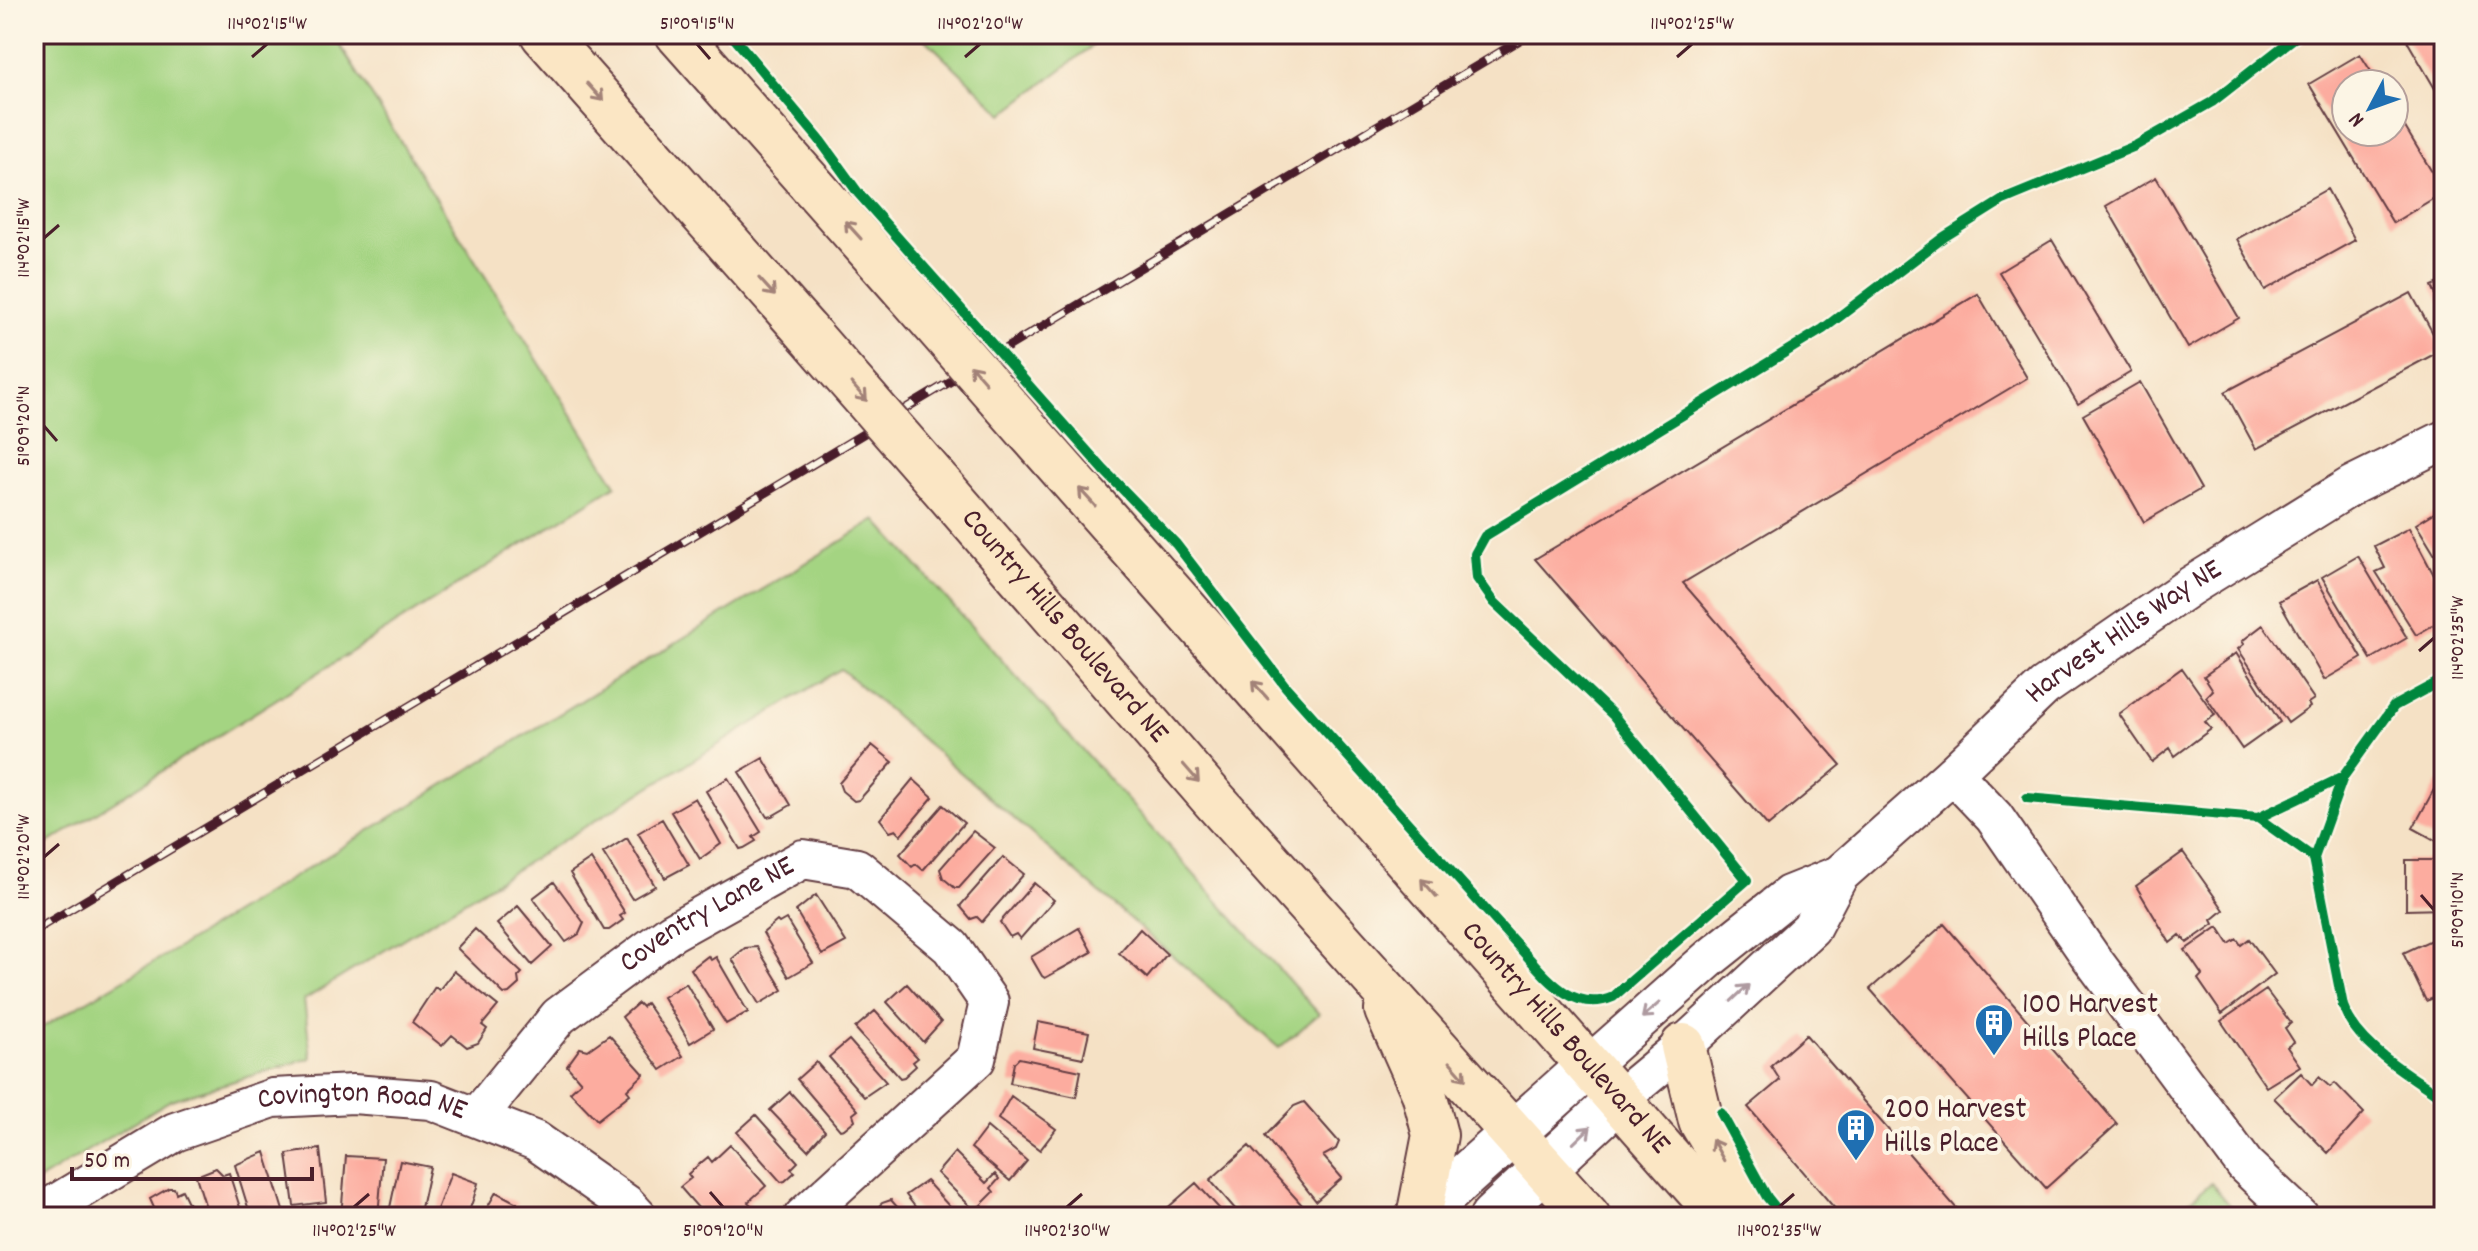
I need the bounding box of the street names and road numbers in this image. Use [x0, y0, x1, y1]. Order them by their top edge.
street label: Country Hills Boulevard NE [950, 500, 1178, 754]
street label: Harvest Hills Way NE [2016, 549, 2231, 715]
street label: Coventry Lane NE [611, 846, 803, 985]
street label: Country Hills Boulevard NE [1450, 912, 1680, 1165]
street label: Covington Road NE [251, 1072, 473, 1133]

